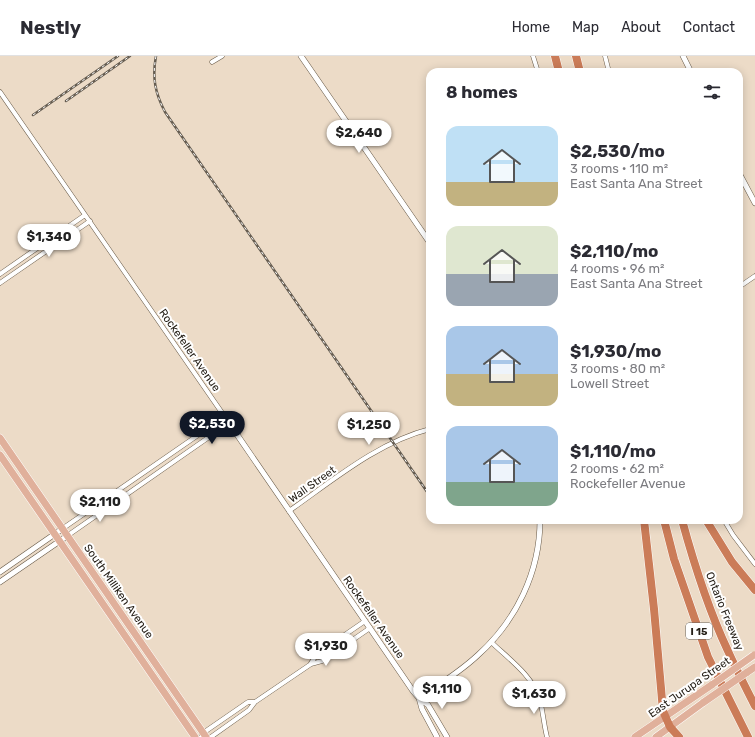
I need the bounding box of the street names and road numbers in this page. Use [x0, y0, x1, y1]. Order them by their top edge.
street label: Rockefeller Avenue [156, 307, 223, 394]
street label: Wall Street [286, 463, 339, 505]
street label: South Milliken Avenue [81, 542, 156, 641]
street label: Ontario Freeway [703, 570, 746, 652]
street label: Rockefeller Avenue [340, 574, 407, 661]
road number: I 15 [686, 623, 712, 639]
street label: East Jurupa Street [646, 654, 733, 720]

